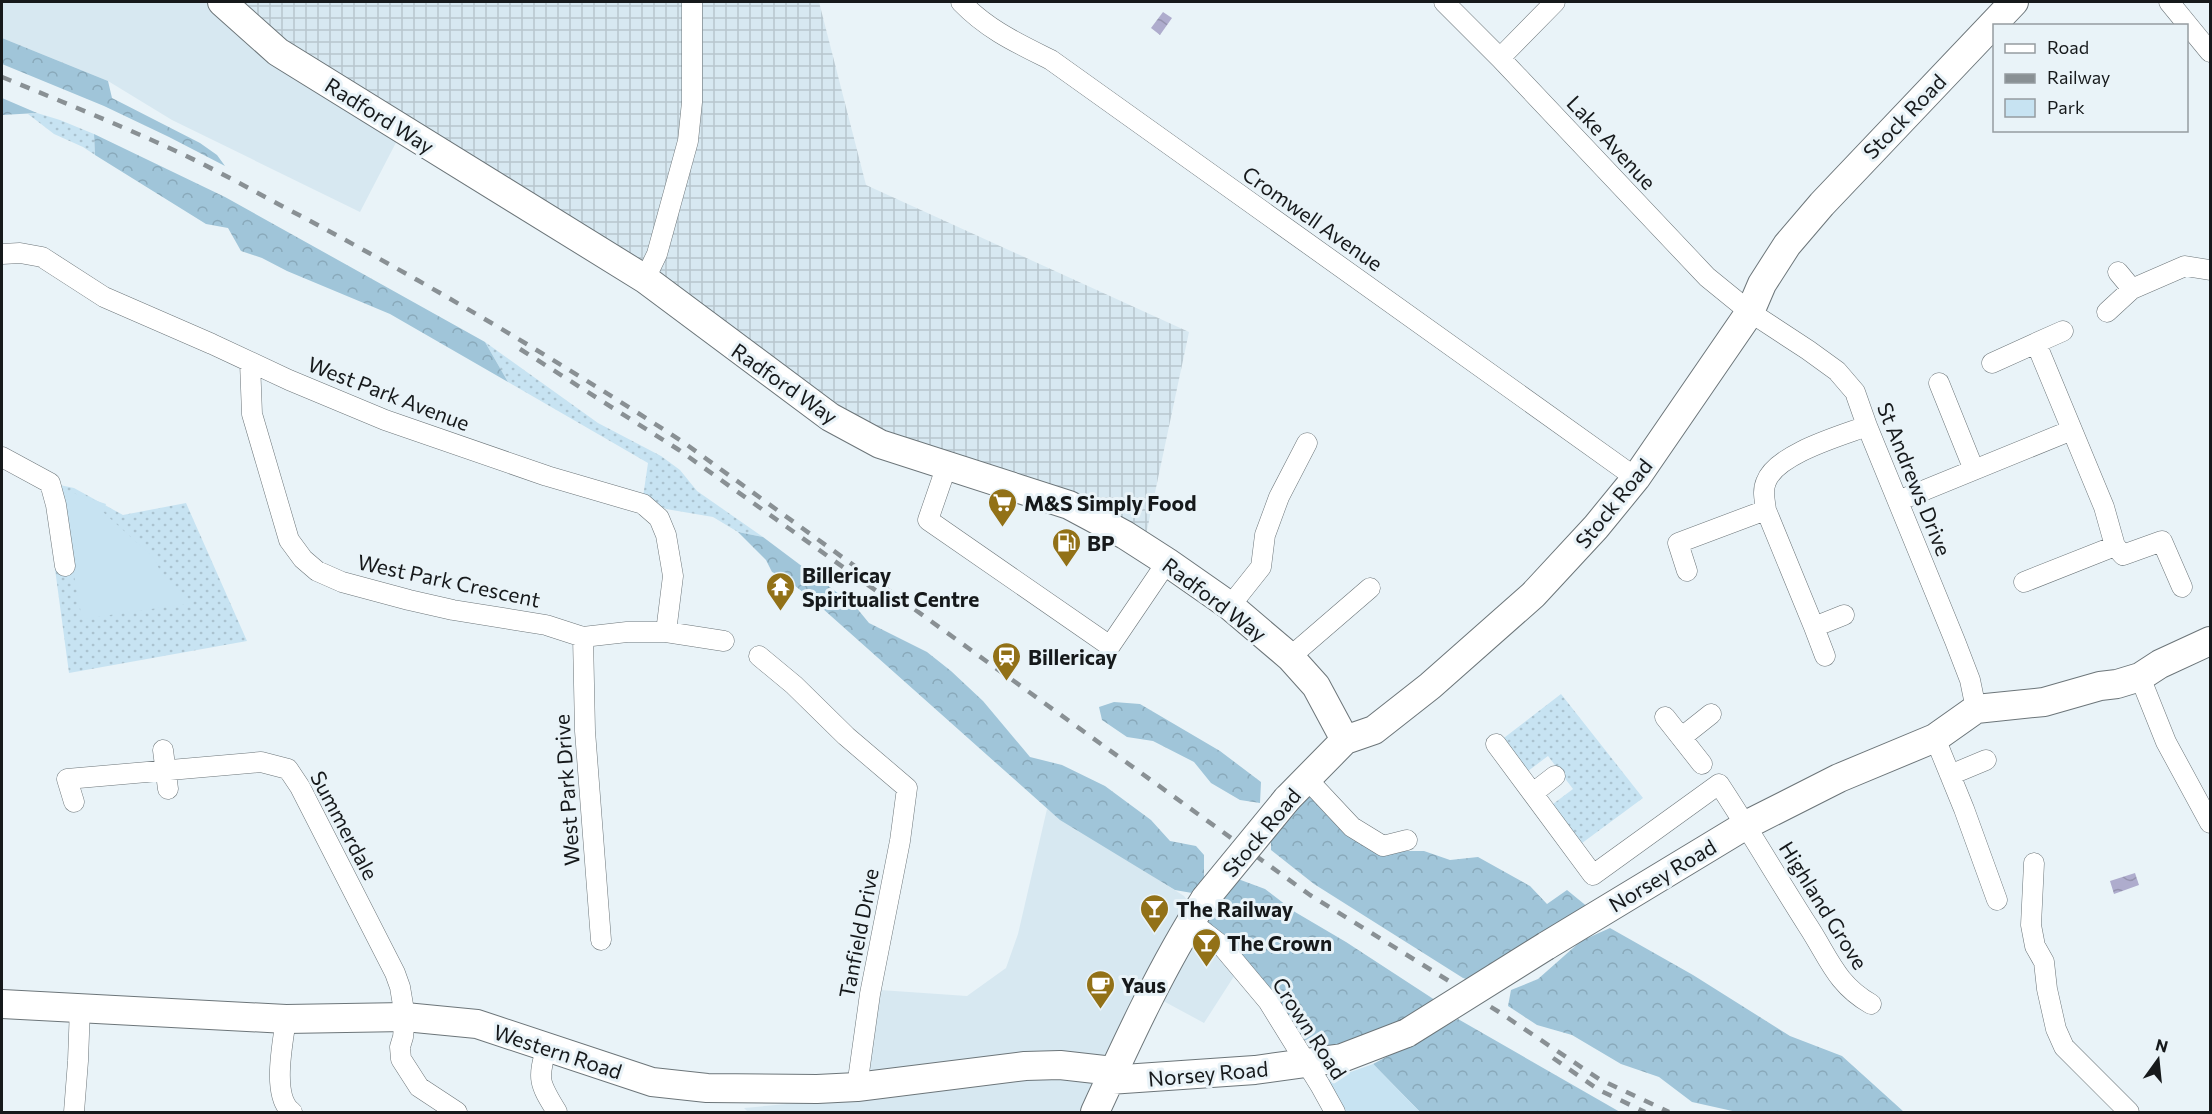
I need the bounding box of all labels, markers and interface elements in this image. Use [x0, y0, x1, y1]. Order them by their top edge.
legend [1993, 24, 2188, 132]
text: Road [2047, 36, 2089, 58]
text: Railway [2047, 66, 2110, 88]
street label: Stock Road [1858, 68, 1950, 164]
street label: Radford Way [321, 72, 439, 158]
street label: Lake Avenue [1562, 90, 1662, 194]
text: Park [2047, 96, 2085, 118]
street label: Cromwell Avenue [1238, 160, 1388, 276]
street label: Radford Way [727, 337, 843, 429]
street label: West Park Avenue [305, 351, 473, 435]
street label: St Andrews Drive [1873, 399, 1957, 559]
street label: Stock Road [1569, 453, 1657, 553]
supermarket icon: M&S Simply Food [987, 486, 1019, 528]
place label: M&S Simply Food [1024, 490, 1196, 515]
fuel station icon: BP [1050, 526, 1082, 568]
place label: BP [1087, 530, 1115, 555]
street label: West Park Crescent [355, 548, 543, 612]
street label: Radford Way [1158, 552, 1272, 646]
place label: Billericay Spiritualist Centre [802, 562, 979, 611]
temple icon: Billericay Spiritualist Centre [765, 570, 797, 612]
station icon: Billericay [991, 640, 1023, 682]
place label: Billericay [1028, 644, 1118, 669]
street label: West Park Drive [548, 713, 584, 867]
street label: Summerdale [306, 766, 384, 884]
street label: Stock Road [1217, 783, 1305, 881]
street label: Norsey Road [1604, 833, 1720, 917]
street label: Highland Grove [1775, 836, 1873, 974]
street label: Tanfield Drive [833, 866, 883, 1000]
bar icon: The Railway [1139, 892, 1171, 934]
place label: The Railway [1176, 896, 1294, 921]
bar icon: The Crown [1190, 926, 1222, 968]
place label: The Crown [1227, 930, 1332, 955]
cafe icon: Yaus [1084, 968, 1116, 1010]
place label: Yaus [1121, 972, 1166, 997]
street label: Crown Road [1268, 972, 1352, 1084]
street label: Western Road [491, 1018, 625, 1084]
north arrow [2128, 1030, 2188, 1090]
text: N [2154, 1034, 2170, 1056]
street label: Norsey Road [1147, 1055, 1269, 1091]

